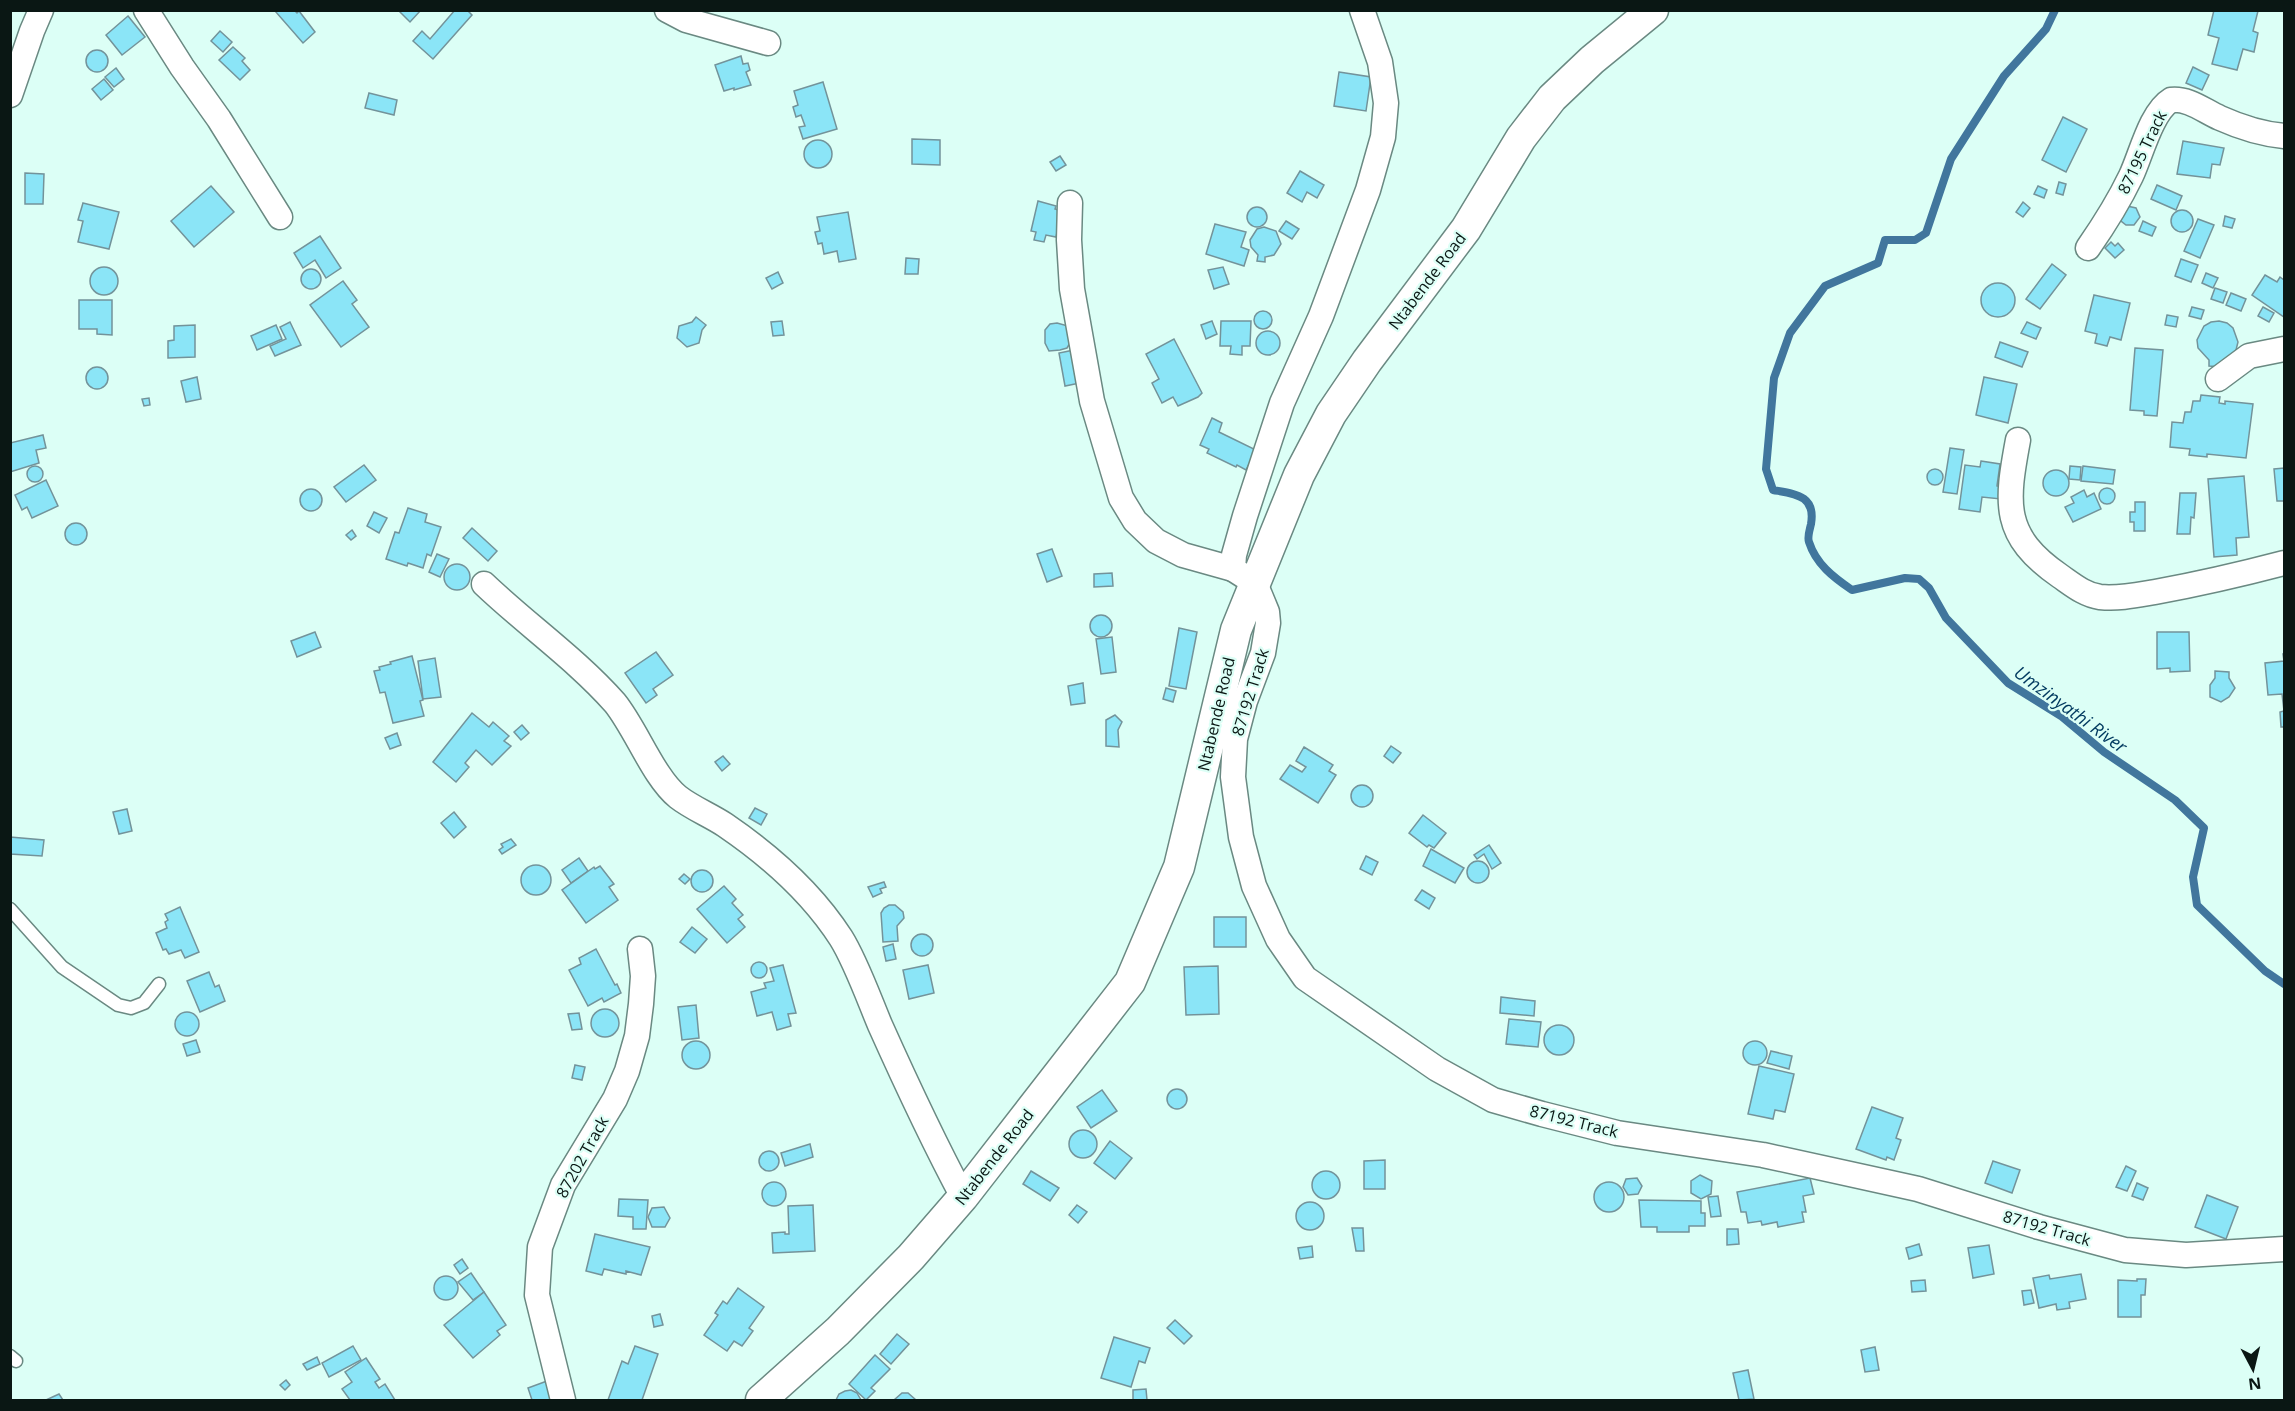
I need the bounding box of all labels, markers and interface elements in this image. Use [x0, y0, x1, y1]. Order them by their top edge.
street label: 87195 Track [2112, 106, 2172, 197]
street label: Ntabende Road [1383, 228, 1471, 334]
street label: 87192 Track [1226, 645, 1274, 738]
street label: Ntabende Road [1192, 655, 1240, 773]
water label: Umzinyathi River [2010, 660, 2133, 759]
street label: 87192 Track [1528, 1099, 1621, 1143]
street label: Ntabende Road [950, 1104, 1038, 1210]
street label: 87202 Track [551, 1112, 614, 1202]
street label: 87192 Track [2001, 1205, 2094, 1251]
north arrow [2223, 1339, 2283, 1399]
text: N [2247, 1372, 2263, 1396]

